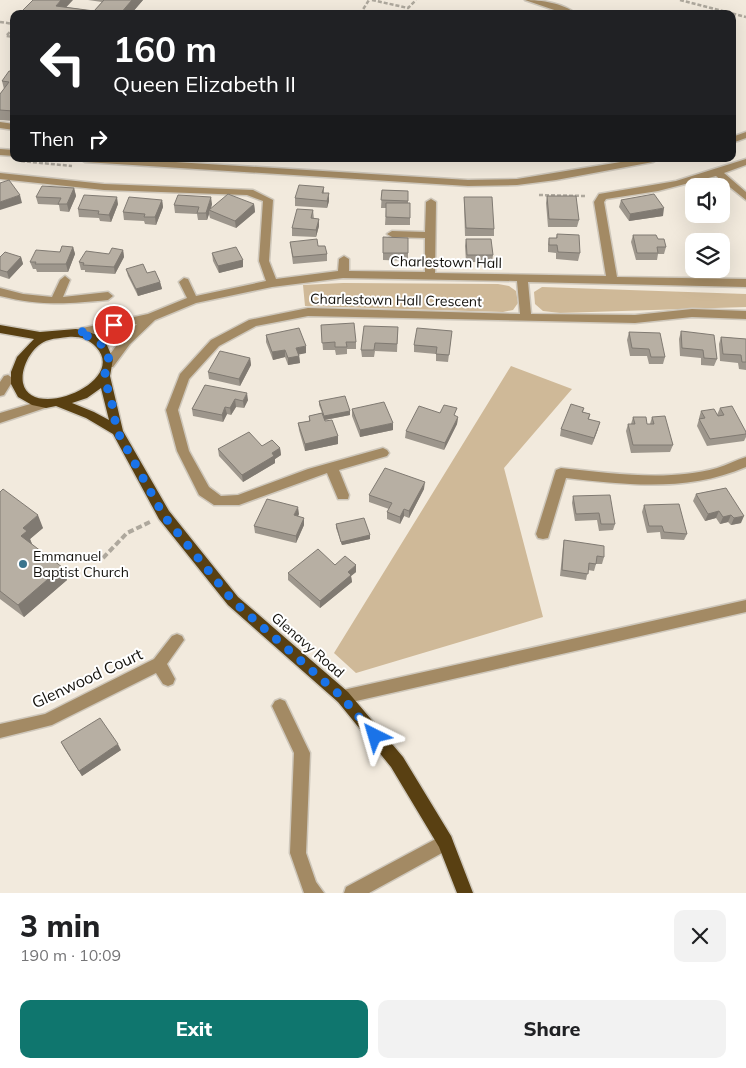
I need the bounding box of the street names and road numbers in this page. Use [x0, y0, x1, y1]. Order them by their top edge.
street label: Charlestown Hall [390, 252, 502, 272]
street label: Charlestown Hall Crescent [310, 290, 482, 311]
street label: Glenavy Road [268, 608, 348, 682]
street label: Glenwood Court [28, 643, 146, 712]

